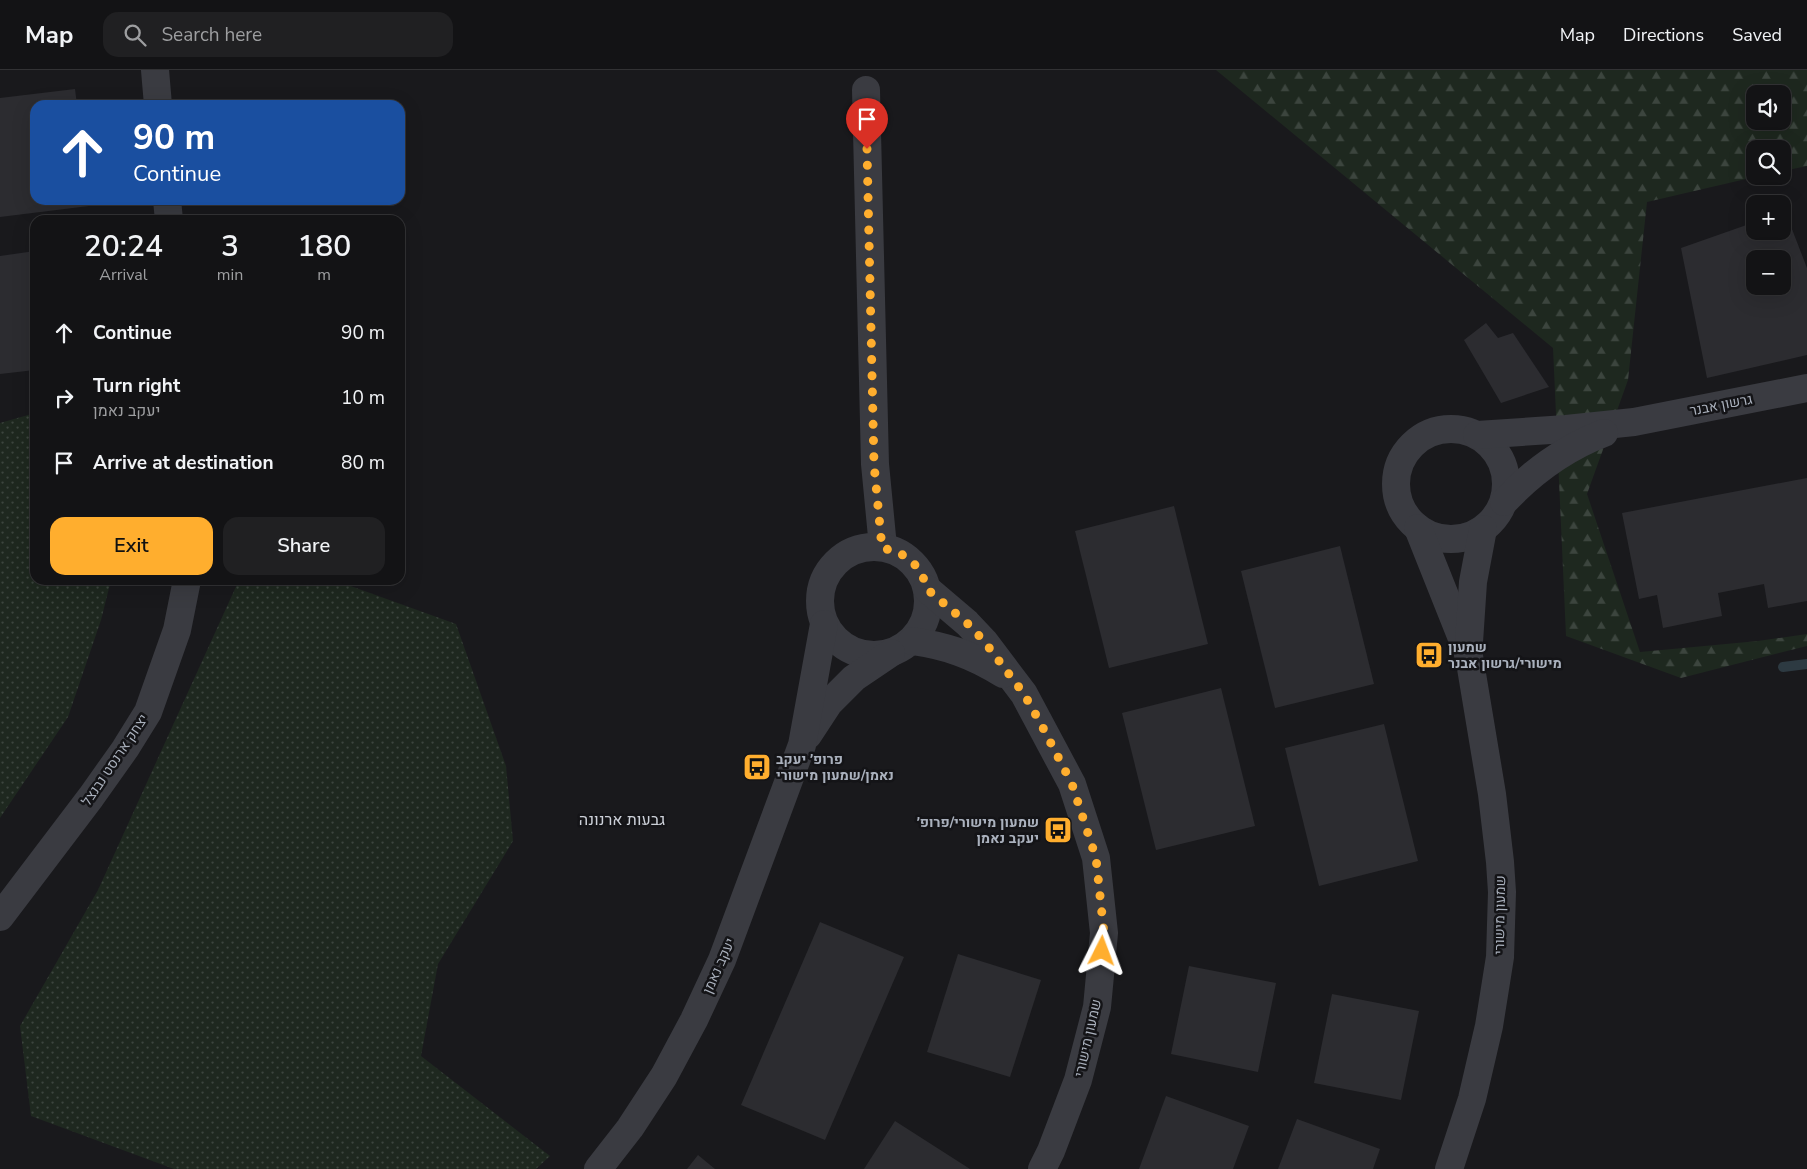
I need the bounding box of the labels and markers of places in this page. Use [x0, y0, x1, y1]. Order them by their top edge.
pin [846, 98, 888, 149]
place label: שמעון מישורי/גרשון אבנר [1448, 638, 1562, 673]
bus stop icon: שמעון מישורי/גרשון אבנר [1414, 640, 1444, 670]
place label: פרופ׳ יעקב נאמן/שמעון מישורי [776, 750, 894, 785]
bus stop icon: פרופ׳ יעקב נאמן/שמעון מישורי [742, 752, 772, 782]
place label: שמעון מישורי/פרופ׳ יעקב נאמן [917, 813, 1039, 848]
bus stop icon: שמעון מישורי/פרופ׳ יעקב נאמן [1043, 815, 1073, 845]

